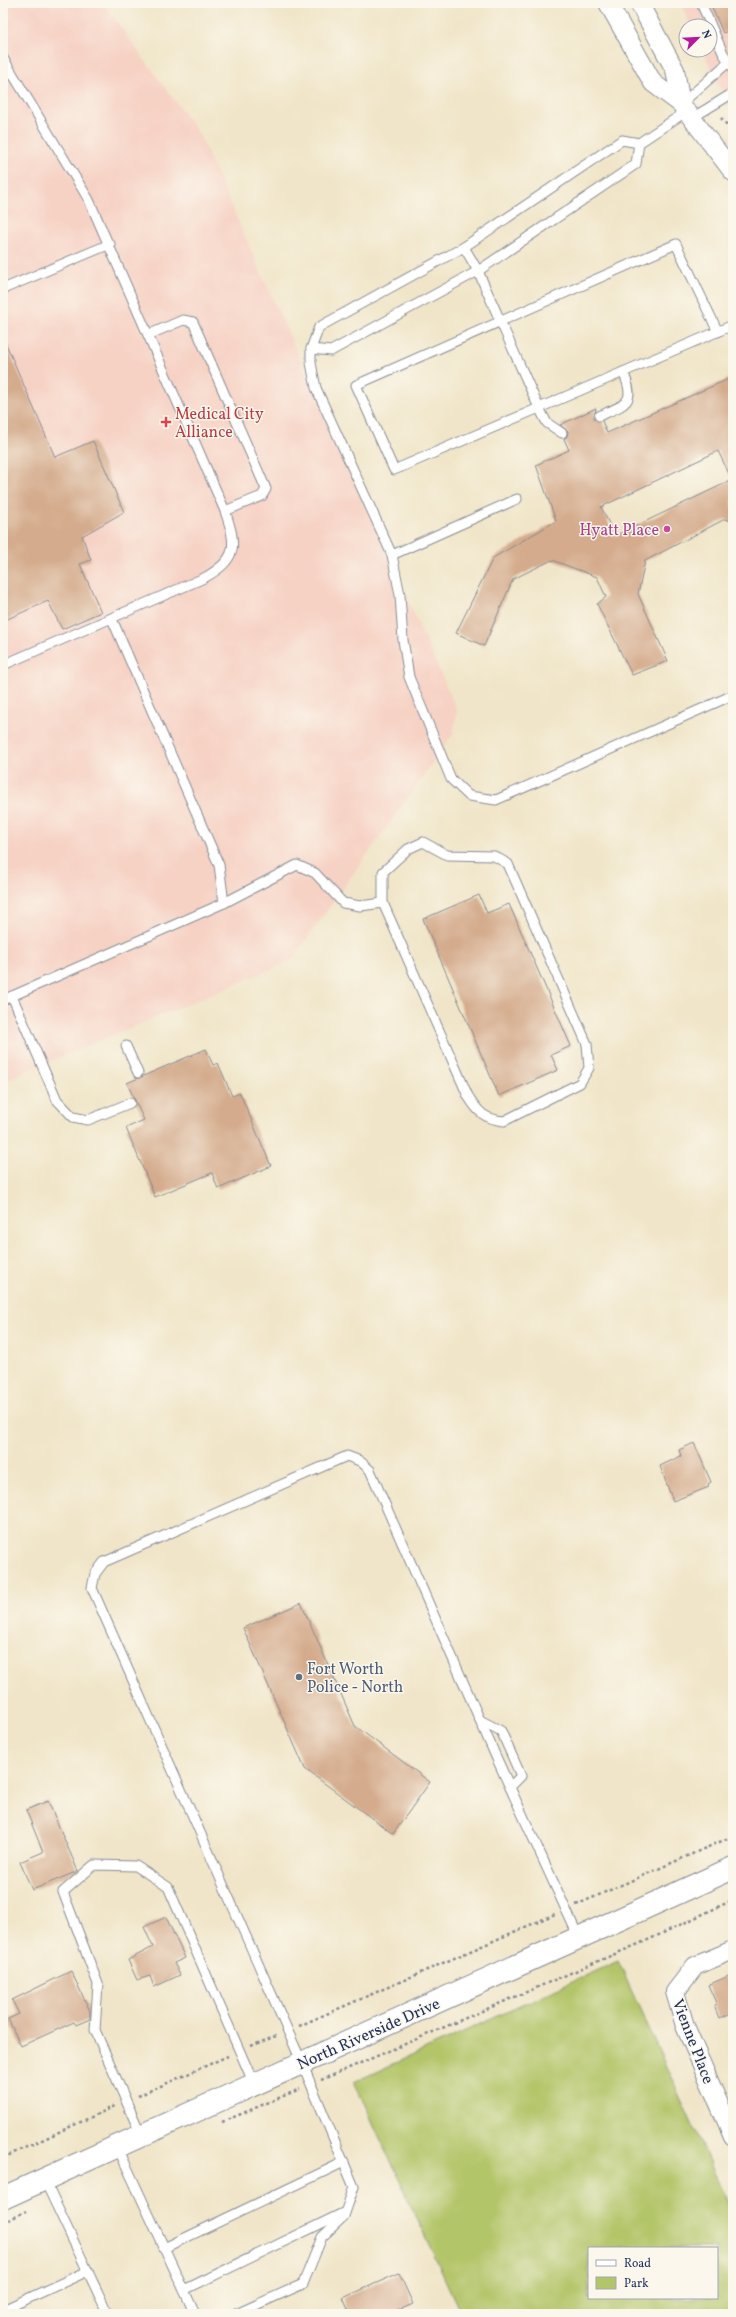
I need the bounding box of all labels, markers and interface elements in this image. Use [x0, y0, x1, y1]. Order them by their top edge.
north arrow [678, 18, 718, 58]
text: N [697, 28, 714, 41]
place label: Medical City Alliance [175, 404, 264, 444]
marker: Medical City Alliance [160, 416, 172, 428]
place label: Hyatt Place [580, 520, 659, 542]
marker: Hyatt Place [662, 524, 672, 534]
place label: Fort Worth Police - North [307, 1659, 403, 1699]
marker: Fort Worth Police - North [294, 1672, 304, 1682]
street label: North Riverside Drive [294, 1993, 444, 2076]
street label: Vienne Place [666, 1996, 718, 2087]
legend [588, 2247, 718, 2299]
text: Road [624, 2256, 651, 2272]
text: Park [624, 2276, 649, 2292]

